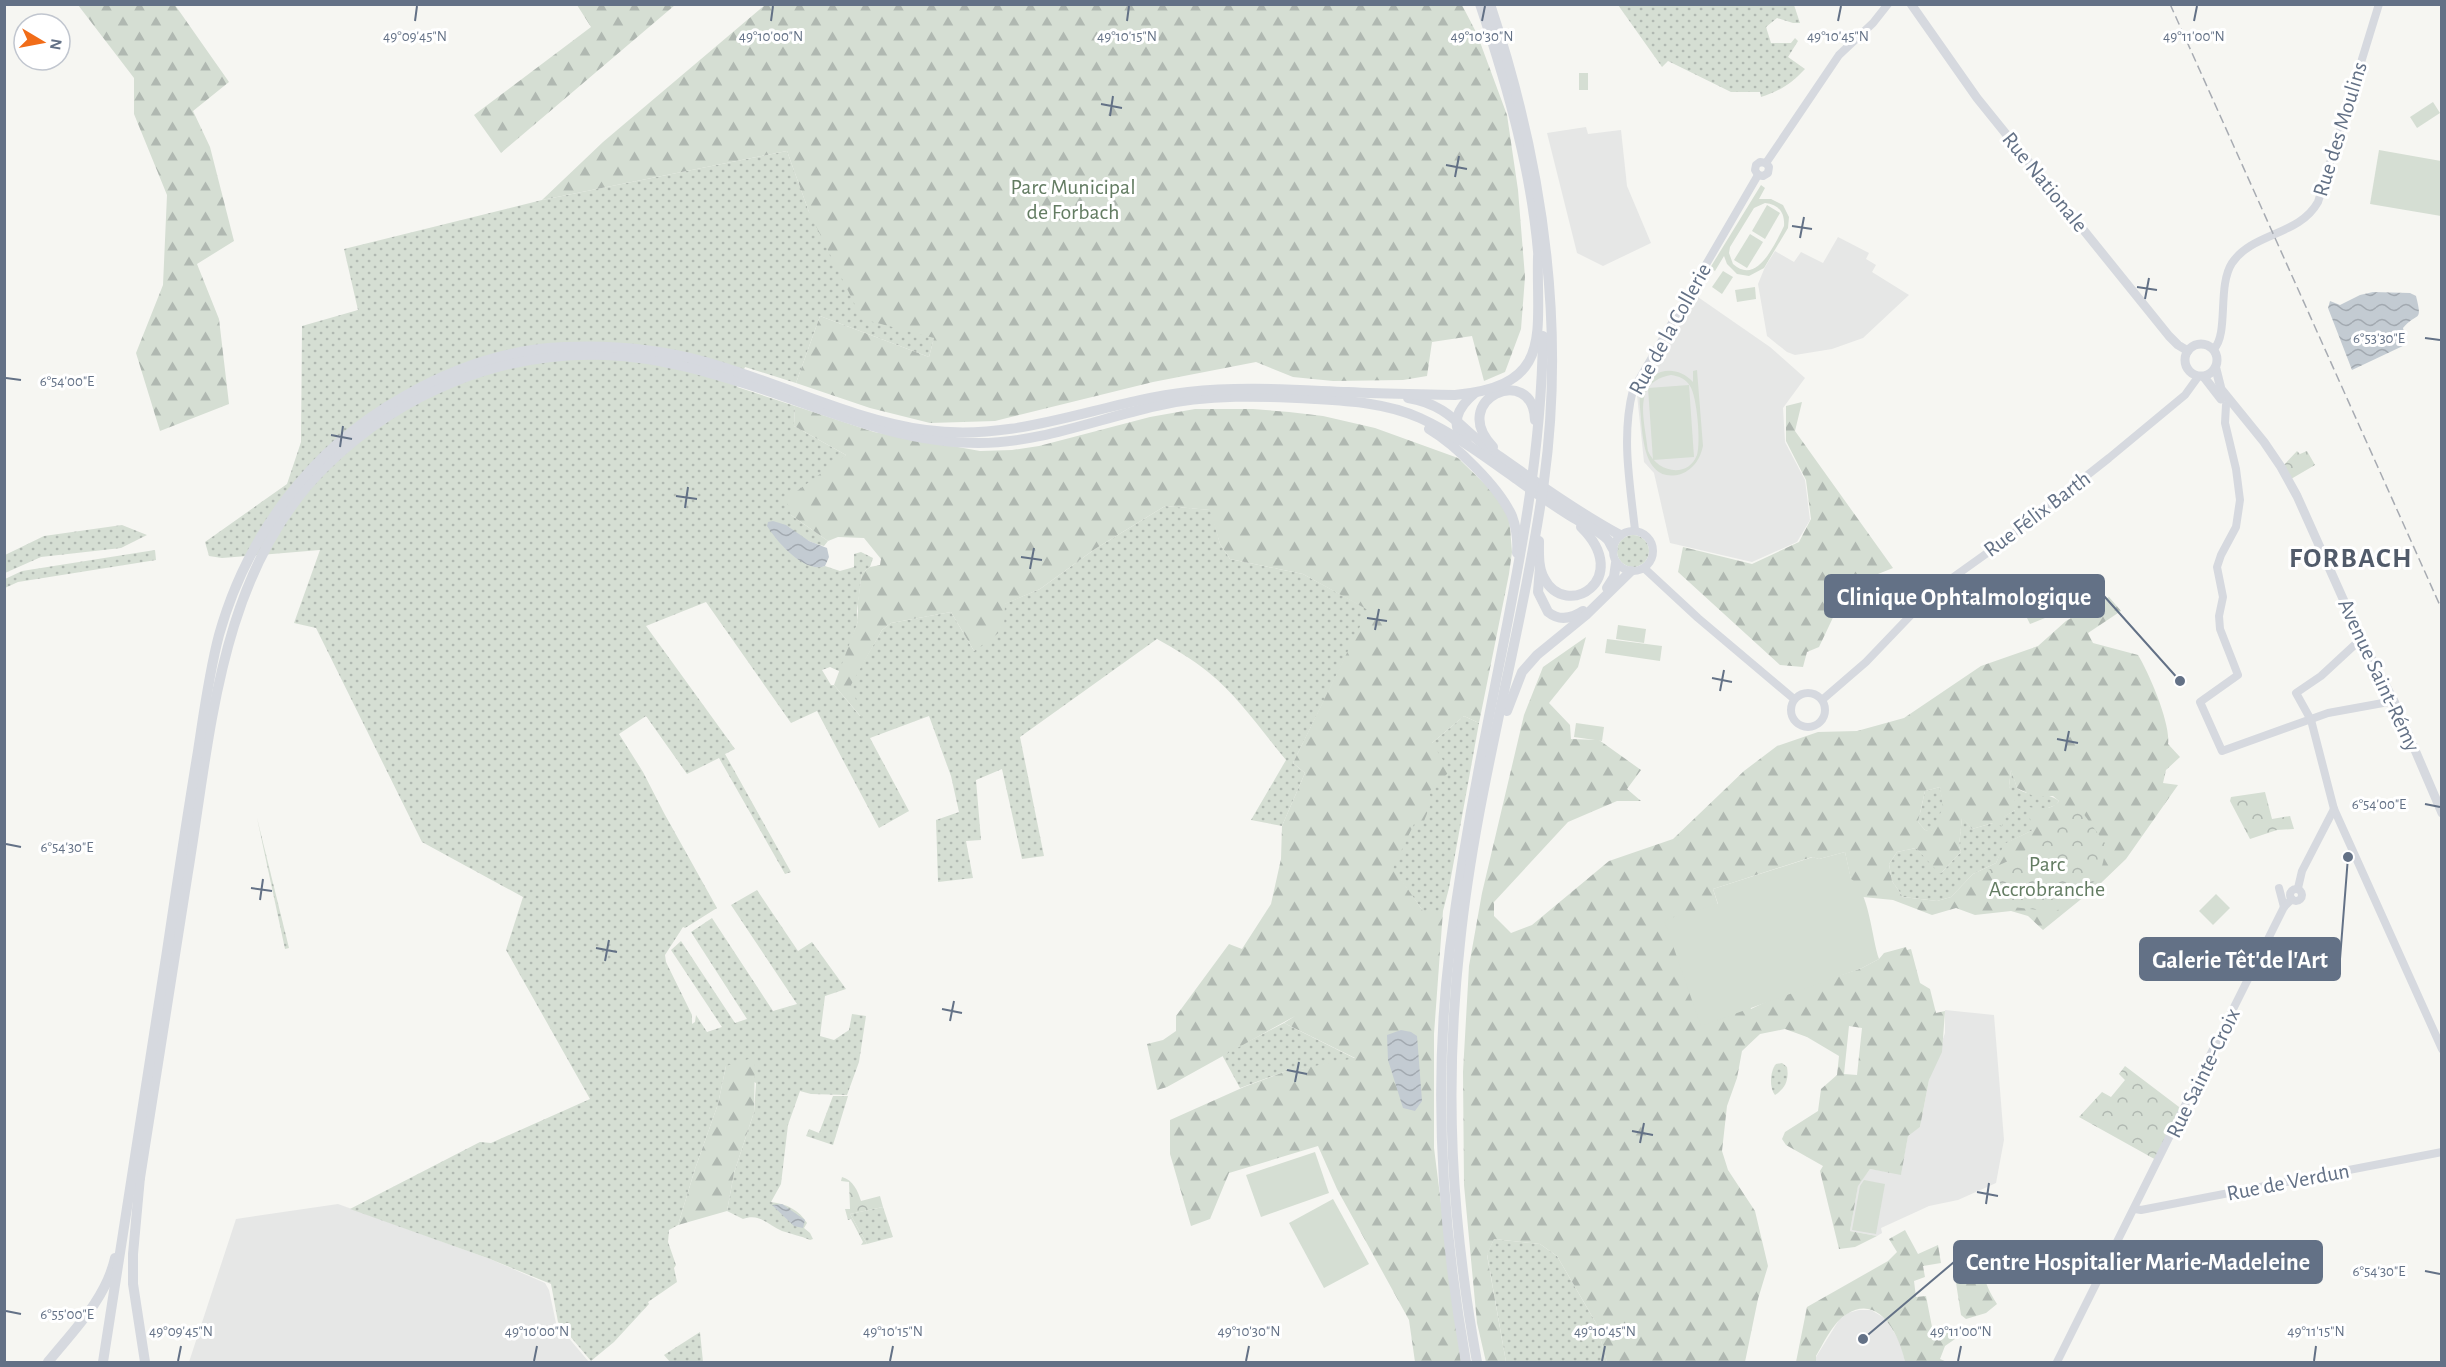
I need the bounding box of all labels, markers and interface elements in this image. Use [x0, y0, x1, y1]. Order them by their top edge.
north arrow [12, 12, 72, 72]
text: 49°09'45"N [383, 29, 447, 44]
text: 49°10'00"N [739, 29, 803, 44]
text: 49°10'15"N [1097, 29, 1157, 44]
text: 49°10'30"N [1451, 29, 1513, 44]
text: 49°10'45"N [1807, 29, 1869, 44]
text: 49°11'00"N [2163, 29, 2225, 44]
text: N [47, 38, 65, 51]
street label: Rue des Moulins [2309, 59, 2371, 199]
street label: Rue Nationale [1998, 128, 2092, 236]
park label: Parc Municipal de Forbach [1010, 176, 1136, 223]
street label: Rue de la Collerie [1625, 260, 1715, 398]
text: 6°53'30"E [2353, 331, 2405, 346]
text: 6°54'00"E [40, 374, 94, 389]
street label: Rue Félix Barth [1980, 467, 2094, 561]
district label: FORBACH [2289, 545, 2413, 573]
callout: Clinique Ophtalmologique [1825, 575, 2104, 617]
text: Clinique Ophtalmologique [1837, 586, 2091, 610]
street label: Avenue Saint-Rémy [2334, 595, 2424, 755]
text: 6°54'00"E [2352, 797, 2406, 812]
text: 6°54'30"E [41, 840, 93, 855]
park label: Parc Accrobranche [1989, 853, 2105, 900]
callout: Galerie Têt'de l'Art [2140, 938, 2340, 980]
text: Galerie Têt'de l'Art [2152, 949, 2328, 973]
street label: Rue Sainte-Croix [2162, 1004, 2244, 1141]
street label: Rue de Verdun [2225, 1159, 2351, 1205]
callout: Centre Hospitalier Marie-Madeleine [1954, 1241, 2322, 1283]
text: Centre Hospitalier Marie-Madeleine [1966, 1251, 2310, 1275]
text: 6°54'30"E [2353, 1264, 2405, 1279]
text: 6°55'00"E [40, 1307, 94, 1322]
text: 49°09'45"N [149, 1324, 213, 1339]
text: 49°10'00"N [505, 1324, 569, 1339]
text: 49°10'15"N [863, 1324, 923, 1339]
text: 49°10'30"N [1218, 1324, 1280, 1339]
text: 49°10'45"N [1574, 1324, 1636, 1339]
text: 49°11'00"N [1930, 1324, 1992, 1339]
text: 49°11'15"N [2287, 1324, 2345, 1339]

